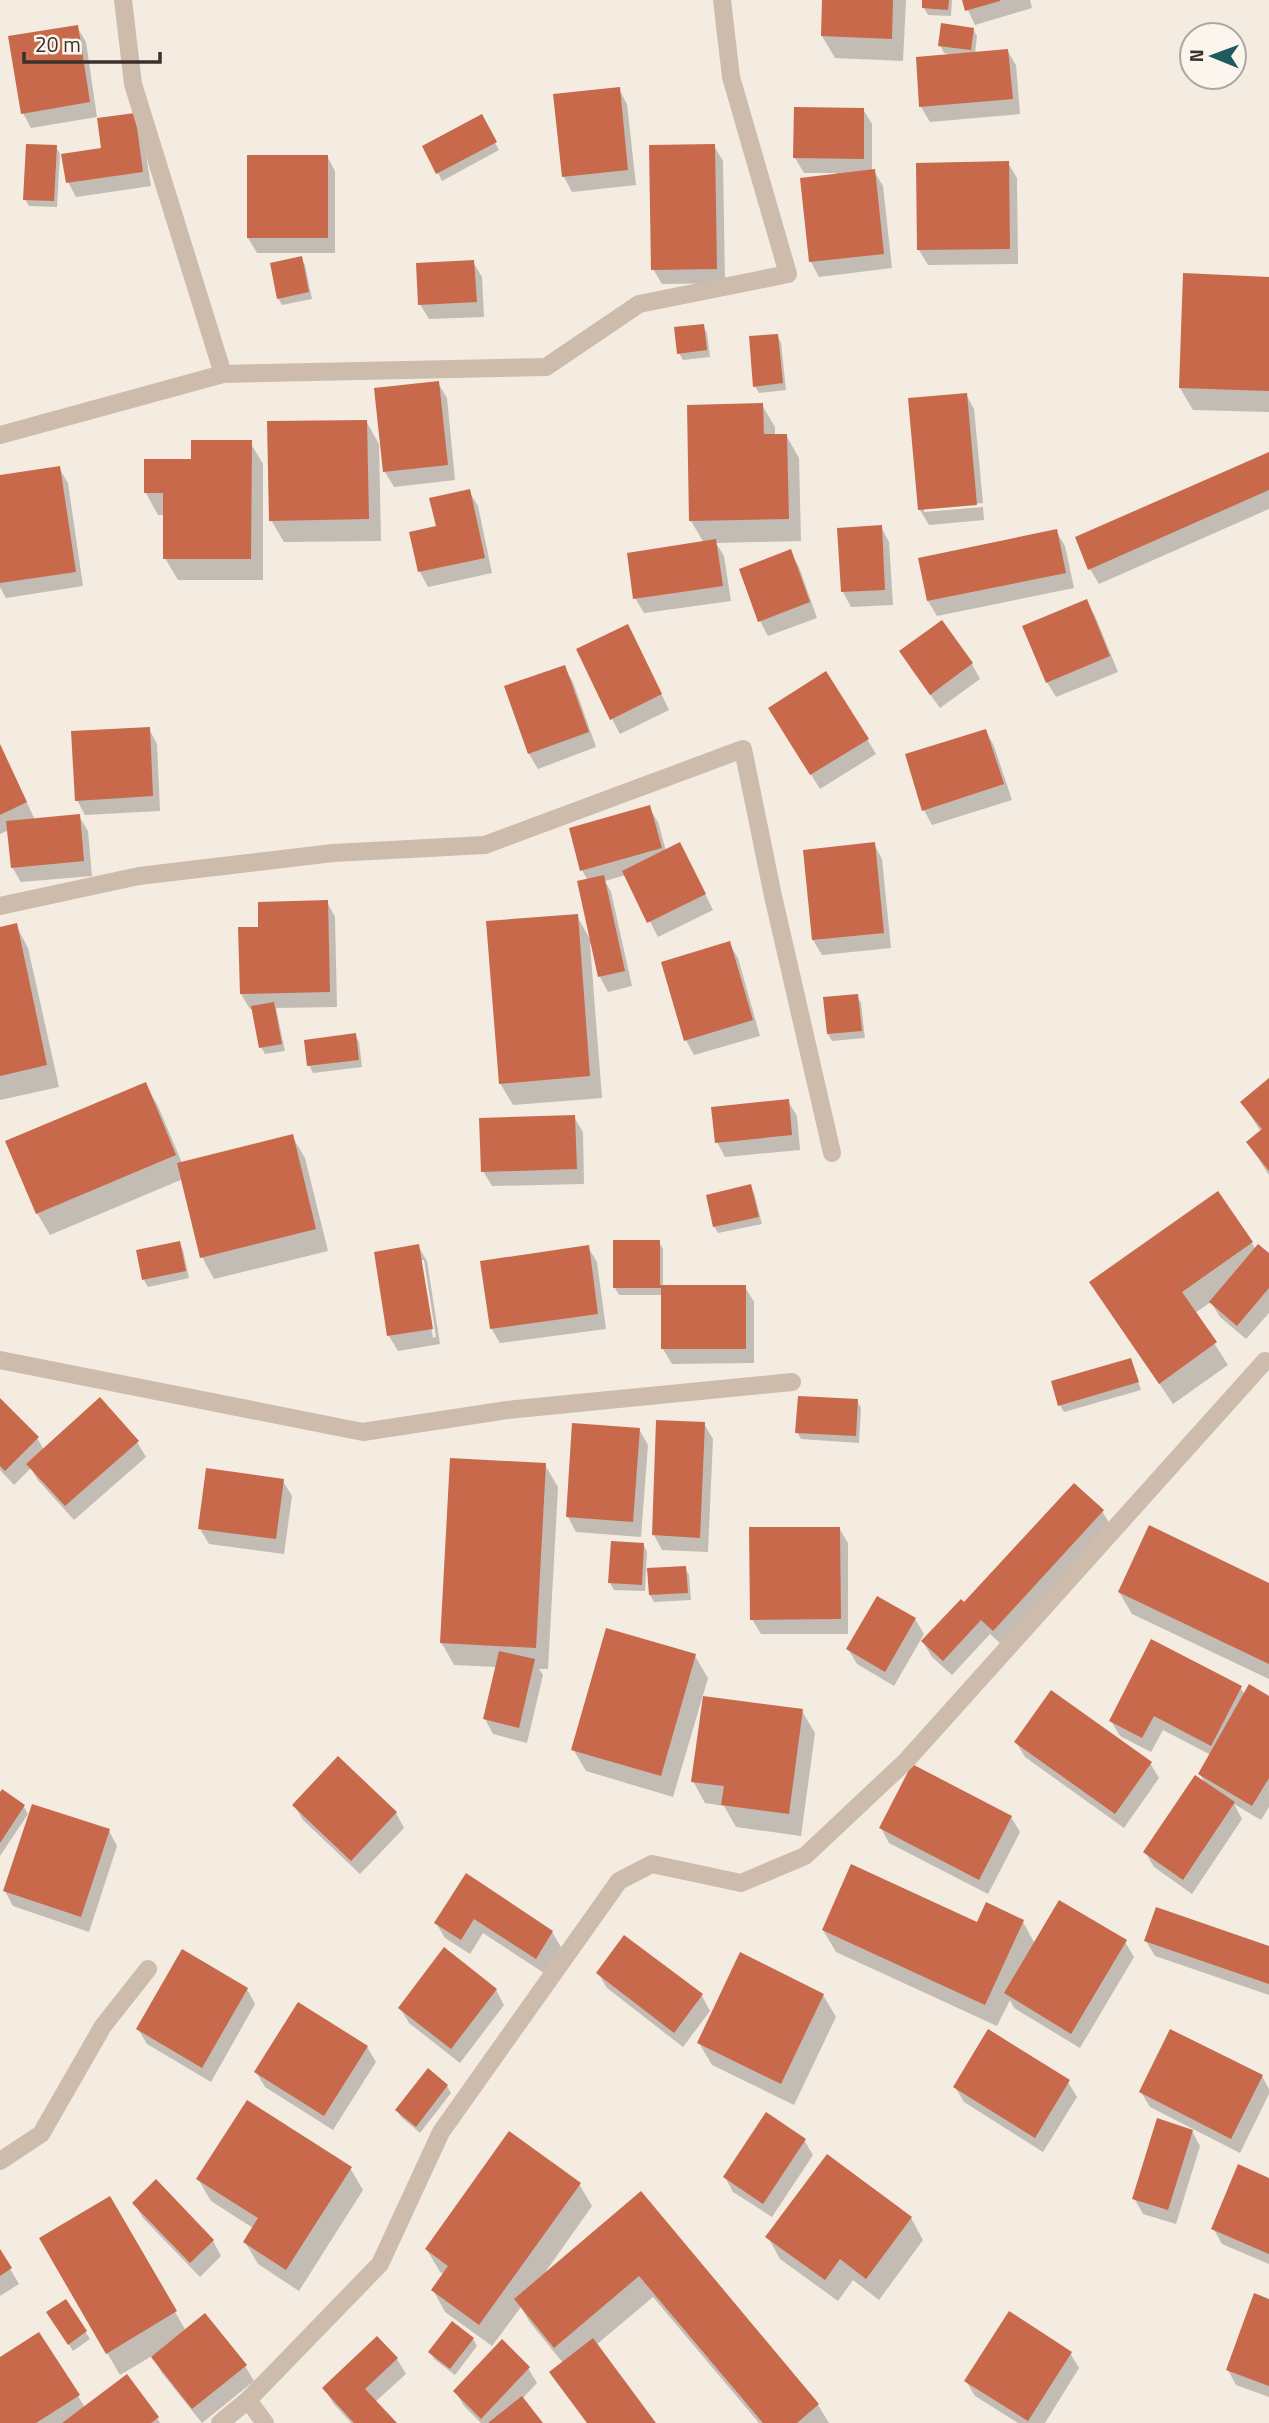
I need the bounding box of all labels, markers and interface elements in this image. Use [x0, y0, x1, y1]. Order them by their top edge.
scale bar [24, 21, 161, 65]
north arrow [1178, 21, 1248, 91]
text: 20 m [35, 28, 81, 60]
text: N [1181, 49, 1210, 63]

